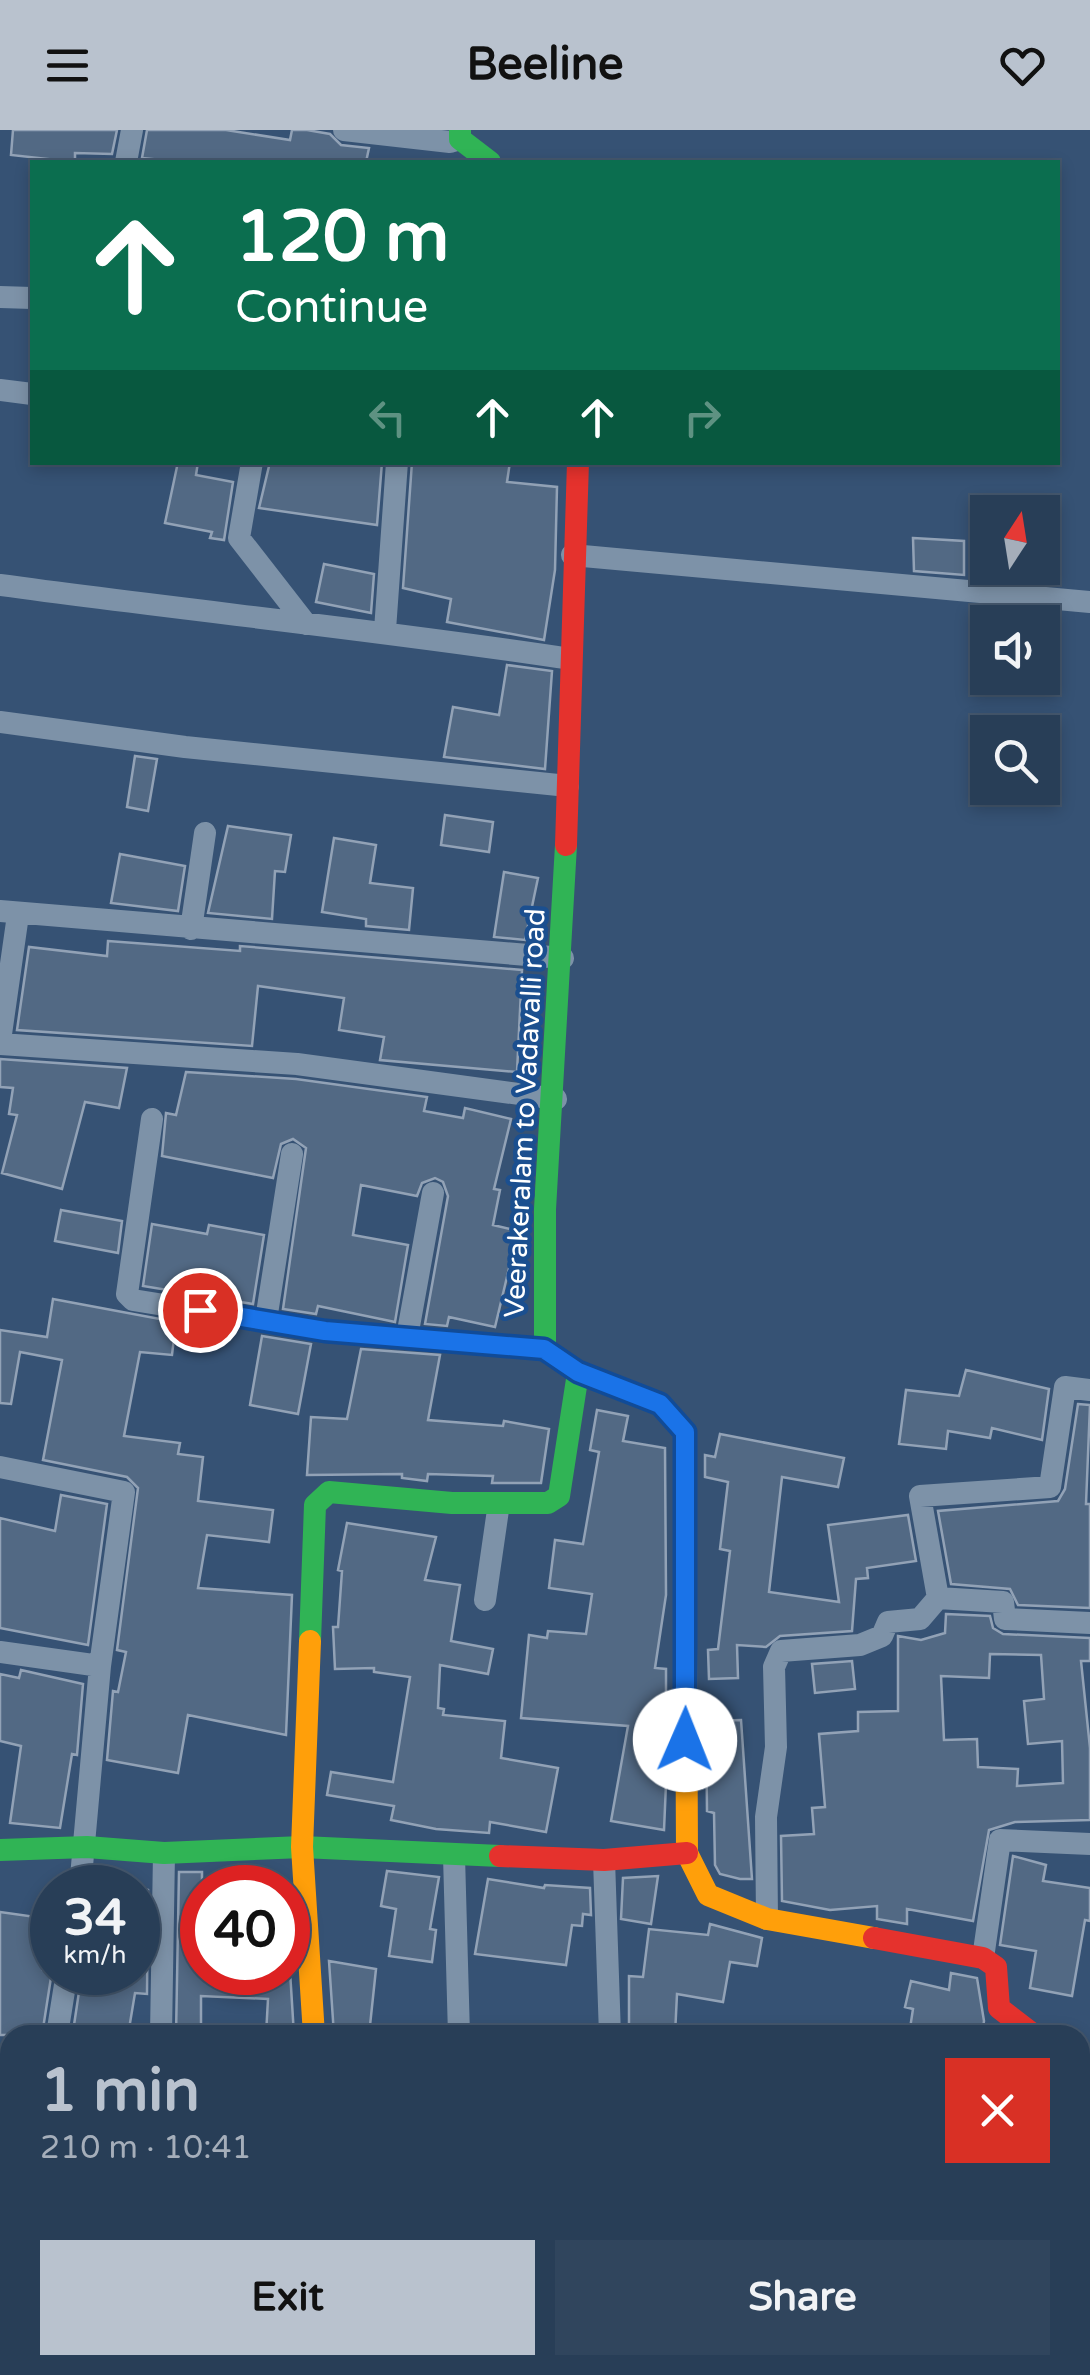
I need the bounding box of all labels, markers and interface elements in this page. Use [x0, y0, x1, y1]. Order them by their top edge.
icon: menu [40, 38, 95, 93]
text: Beeline [466, 38, 624, 92]
icon: heart [995, 38, 1050, 93]
text: 120 m [235, 196, 449, 280]
icon: ahead [70, 200, 200, 330]
text: Continue [235, 281, 428, 335]
icon: left [360, 390, 415, 445]
icon: ahead [465, 390, 520, 445]
icon: ahead [570, 390, 625, 445]
icon: right [675, 390, 730, 445]
north arrow [970, 495, 1060, 585]
map controls [970, 495, 1060, 805]
button: sound [970, 605, 1060, 695]
button: search [970, 715, 1060, 805]
street label: Veerakeralam to Vadavalli road [497, 907, 553, 1319]
pin [158, 1268, 243, 1353]
icon: arrive [173, 1283, 228, 1338]
position arrow [633, 1688, 737, 1792]
speed limit sign: 40 [180, 1865, 310, 1995]
text: 34 [64, 1888, 126, 1948]
text: km/h [64, 1940, 126, 1970]
text: 1 min [40, 2055, 200, 2127]
button: close [945, 2058, 1050, 2163]
text: 210 m · 10:41 [40, 2129, 252, 2167]
button: Exit [40, 2240, 535, 2355]
button: Share [555, 2240, 1050, 2355]

